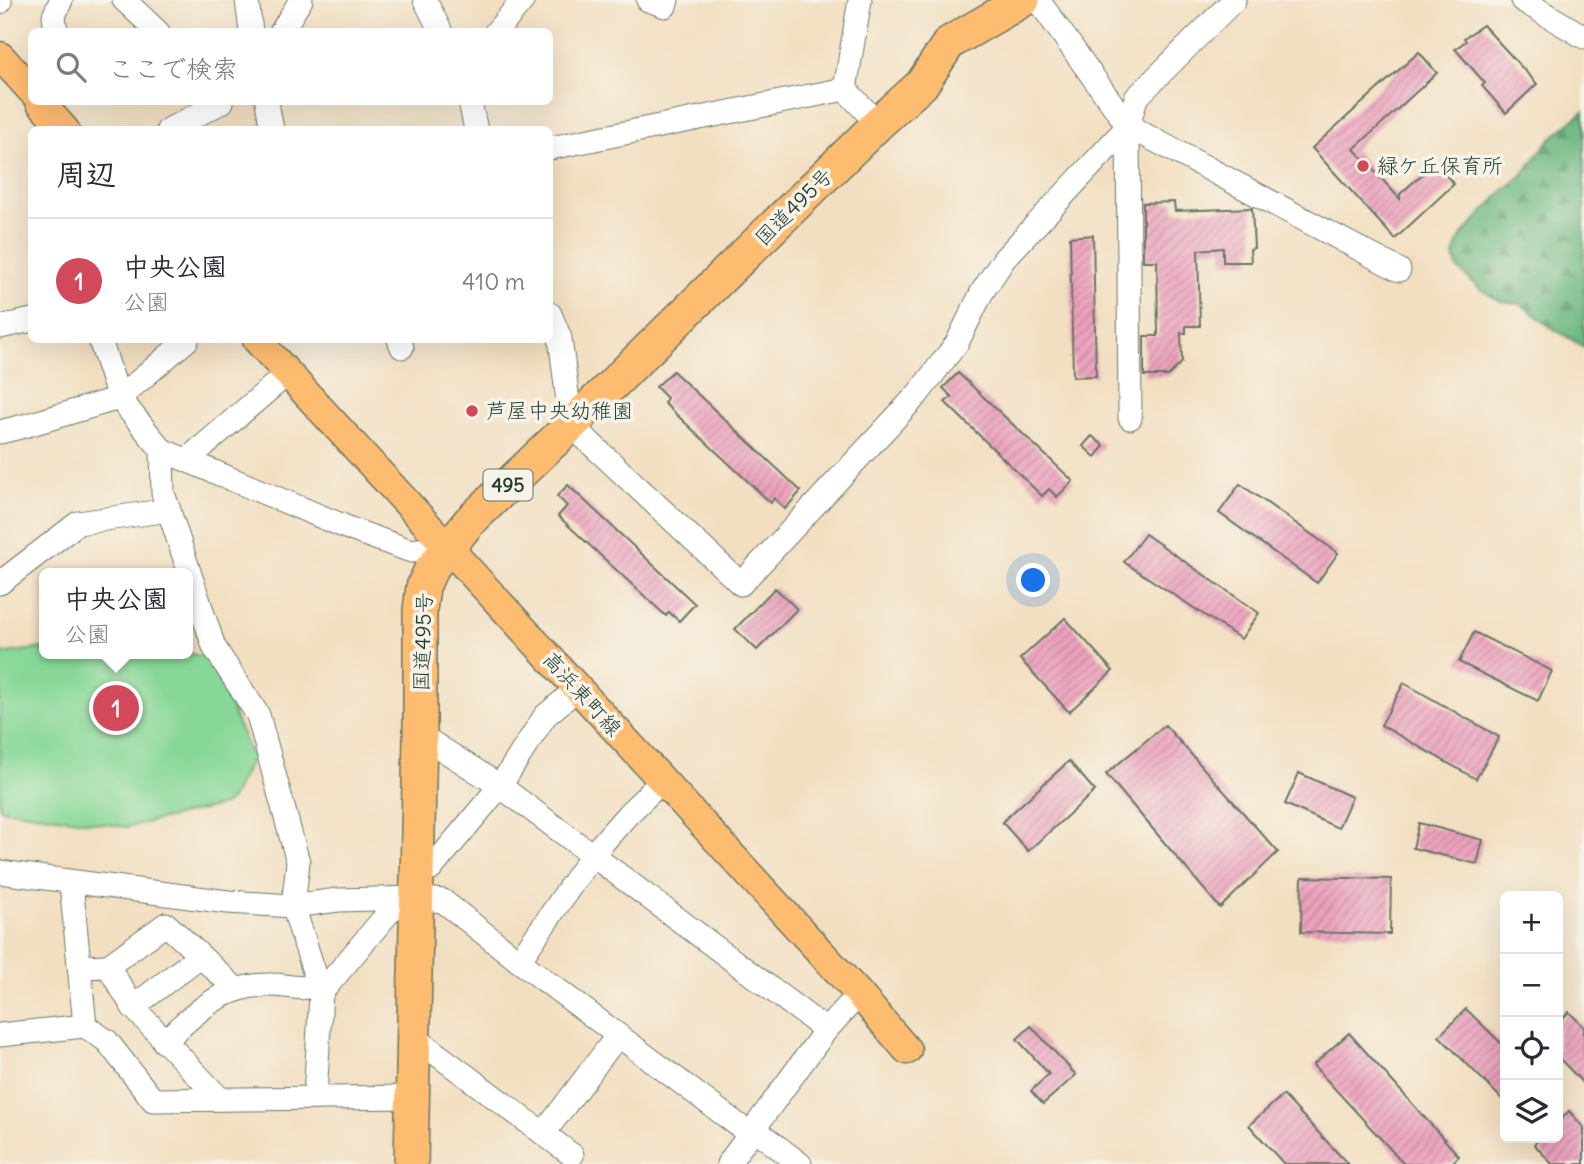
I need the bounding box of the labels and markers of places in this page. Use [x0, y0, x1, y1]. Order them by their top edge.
place label: 緑ケ丘保育所 [1377, 152, 1503, 179]
marker: 緑ケ丘保育所 [1355, 158, 1371, 174]
place label: 芦屋中央幼稚園 [486, 397, 633, 424]
marker: 芦屋中央幼稚園 [464, 403, 480, 419]
pin: 1 [93, 682, 139, 734]

